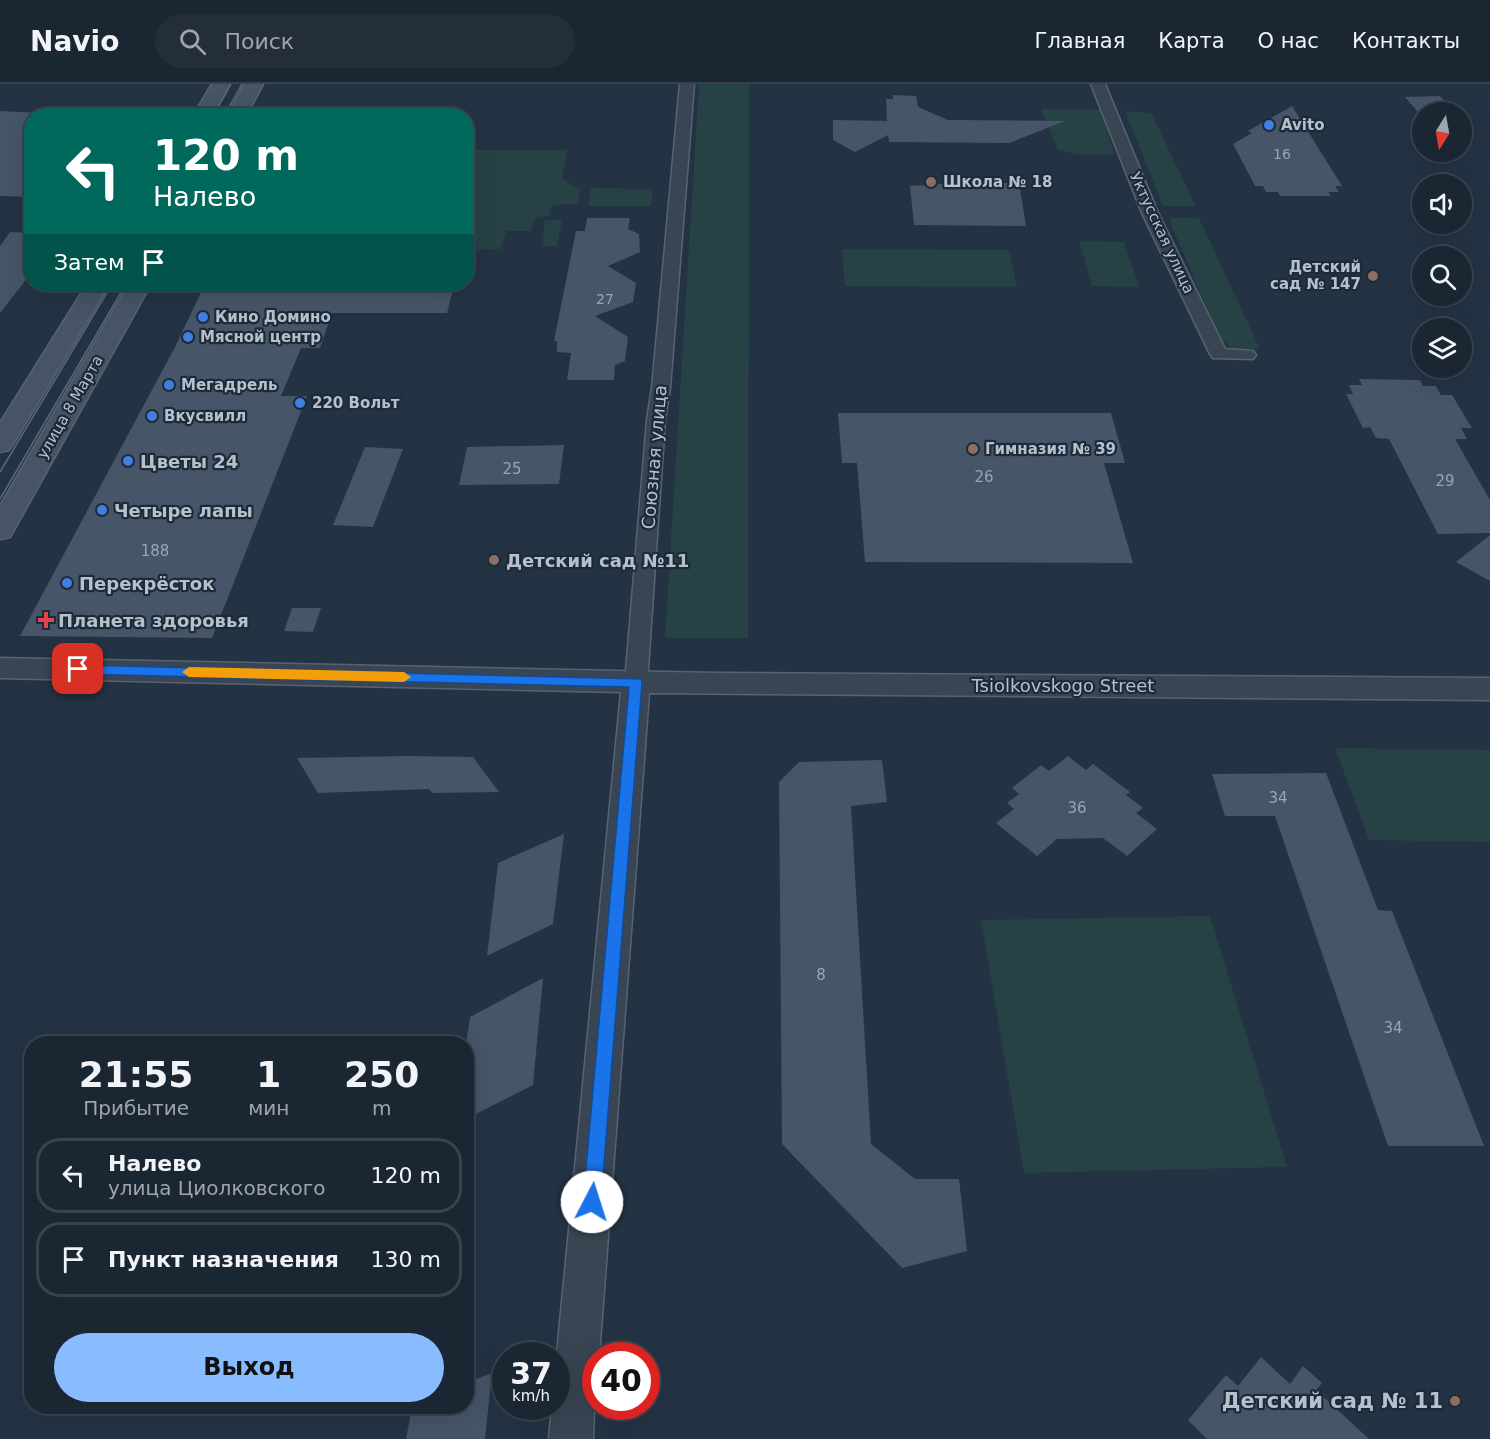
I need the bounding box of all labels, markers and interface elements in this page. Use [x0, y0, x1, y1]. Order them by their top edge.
search box [155, 14, 575, 68]
text: Navio [30, 25, 119, 58]
icon: search [176, 25, 209, 58]
text: Поиск [224, 29, 294, 54]
text: Главная [1035, 29, 1125, 53]
text: Карта [1158, 29, 1225, 53]
text: О нас [1258, 29, 1319, 53]
text: Контакты [1352, 29, 1460, 53]
north arrow [1412, 102, 1472, 162]
map controls [1412, 102, 1472, 378]
place label: Avito [1281, 116, 1324, 134]
marker: Avito [1262, 118, 1276, 132]
text: 120 m [153, 131, 299, 180]
icon: left [54, 132, 132, 210]
house number: 16 [1273, 146, 1291, 162]
street label: Уктусская улица [1126, 169, 1198, 297]
place label: Школа № 18 [943, 173, 1053, 191]
button: sound [1412, 174, 1472, 234]
marker: Школа № 18 [924, 175, 938, 189]
text: Налево [153, 181, 256, 212]
icon: arrive [137, 246, 170, 279]
button: search [1412, 246, 1472, 306]
text: Затем [54, 250, 125, 275]
place label: Детский сад № 147 [1270, 258, 1361, 293]
marker: Детский сад № 147 [1366, 269, 1380, 283]
house number: 27 [596, 291, 614, 307]
place label: Кино Домино [215, 308, 331, 326]
marker: Кино Домино [196, 310, 210, 324]
button: layers [1412, 318, 1472, 378]
place label: Мясной центр [200, 328, 321, 346]
marker: Мясной центр [181, 330, 195, 344]
street label: улица 8 Марта [33, 352, 107, 462]
place label: Мегадрель [181, 376, 278, 394]
marker: Мегадрель [162, 378, 176, 392]
street label: Союзная улица [637, 384, 671, 530]
place label: 220 Вольт [312, 394, 400, 412]
marker: 220 Вольт [293, 396, 307, 410]
place label: Вкусвилл [164, 407, 246, 425]
marker: Вкусвилл [145, 409, 159, 423]
place label: Гимназия № 39 [985, 440, 1116, 458]
marker: Гимназия № 39 [966, 442, 980, 456]
place label: Цветы 24 [140, 451, 238, 472]
marker: Цветы 24 [121, 454, 135, 468]
house number: 25 [502, 460, 522, 478]
house number: 26 [974, 468, 994, 486]
house number: 29 [1435, 472, 1455, 490]
place label: Четыре лапы [114, 500, 253, 521]
marker: Четыре лапы [95, 503, 109, 517]
house number: 188 [141, 542, 169, 560]
place label: Детский сад №11 [506, 550, 689, 571]
marker: Детский сад №11 [487, 553, 501, 567]
place label: Перекрёсток [79, 573, 214, 594]
marker: Перекрёсток [60, 576, 74, 590]
place label: Планета здоровья [58, 610, 249, 631]
marker: Планета здоровья [39, 613, 53, 627]
pin [52, 643, 103, 694]
icon: arrive [61, 652, 94, 685]
street label: Tsiolkovskogo Street [971, 675, 1154, 696]
house number: 34 [1268, 789, 1288, 807]
house number: 36 [1067, 799, 1087, 817]
house number: 8 [816, 966, 826, 984]
house number: 34 [1383, 1019, 1403, 1037]
text: 21:55 [79, 1054, 193, 1095]
text: 1 [256, 1054, 281, 1095]
text: 250 [344, 1054, 419, 1095]
text: Прибытие [83, 1096, 189, 1120]
text: мин [248, 1096, 289, 1120]
text: m [372, 1096, 391, 1120]
text: Налево [108, 1151, 201, 1176]
icon: left [57, 1159, 90, 1192]
text: 120 m [371, 1163, 441, 1188]
position arrow [560, 1170, 624, 1234]
text: улица Циолковского [108, 1176, 326, 1200]
icon: arrive [57, 1243, 90, 1276]
text: Пункт назначения [108, 1247, 339, 1272]
text: 130 m [371, 1247, 441, 1272]
button: Выход [54, 1333, 444, 1402]
speed limit sign: 40 [582, 1342, 660, 1420]
text: 37 [510, 1356, 552, 1391]
text: km/h [512, 1387, 550, 1405]
place label: Детский сад № 11 [1222, 1389, 1443, 1413]
marker: Детский сад № 11 [1448, 1394, 1462, 1408]

